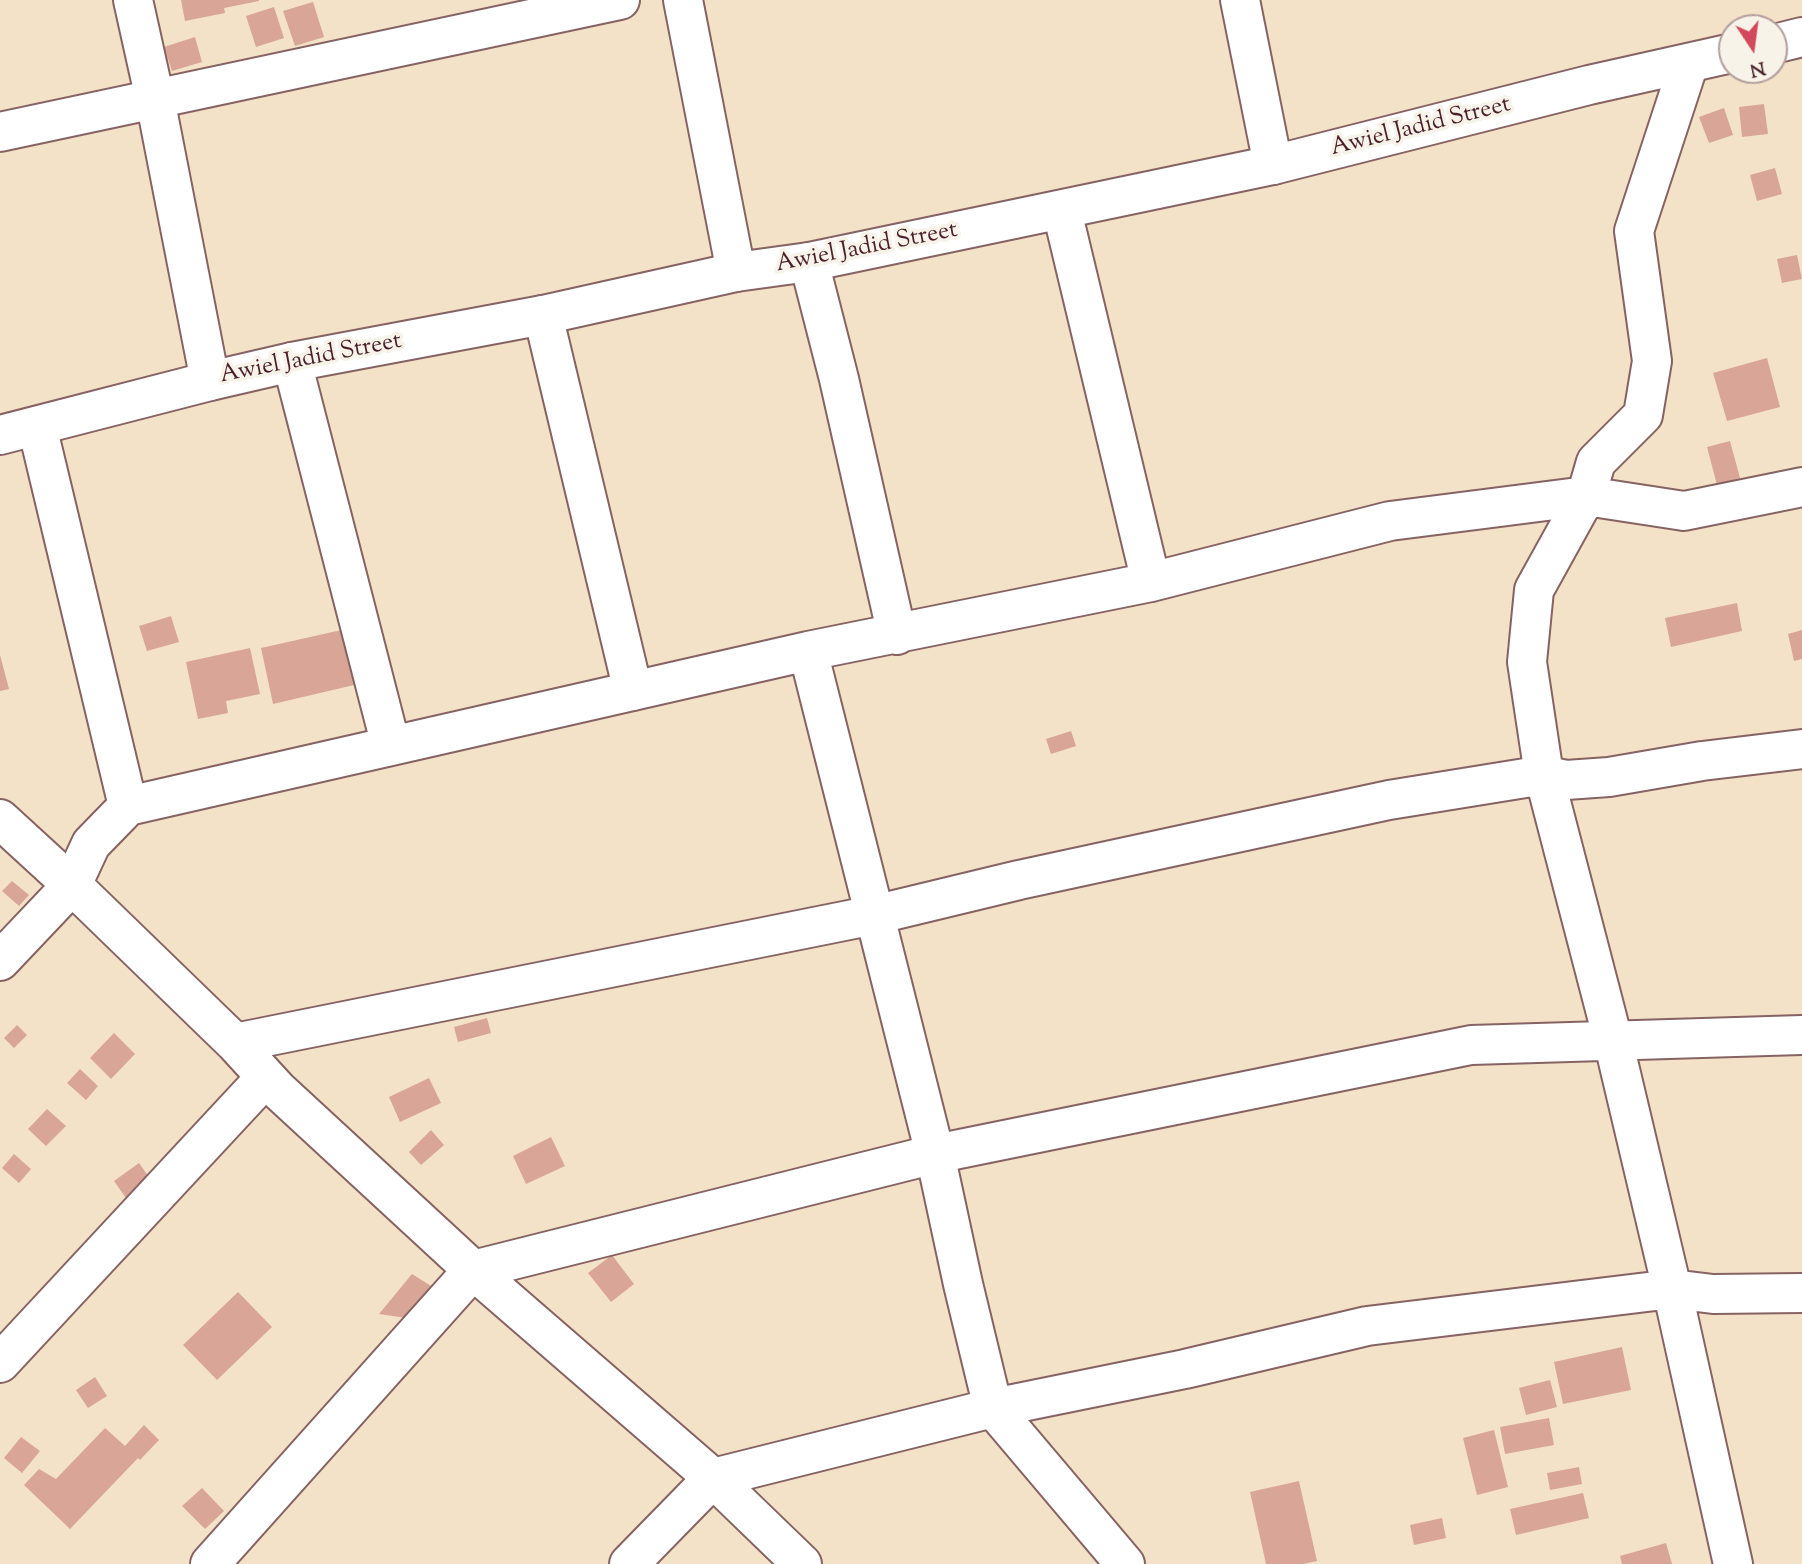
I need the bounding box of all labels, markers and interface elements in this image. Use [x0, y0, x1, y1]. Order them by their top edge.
north arrow [1718, 14, 1788, 84]
text: N [1747, 53, 1768, 83]
street label: Awiel Jadid Street [1328, 92, 1514, 164]
street label: Awiel Jadid Street [774, 217, 960, 281]
street label: Awiel Jadid Street [218, 328, 404, 392]

